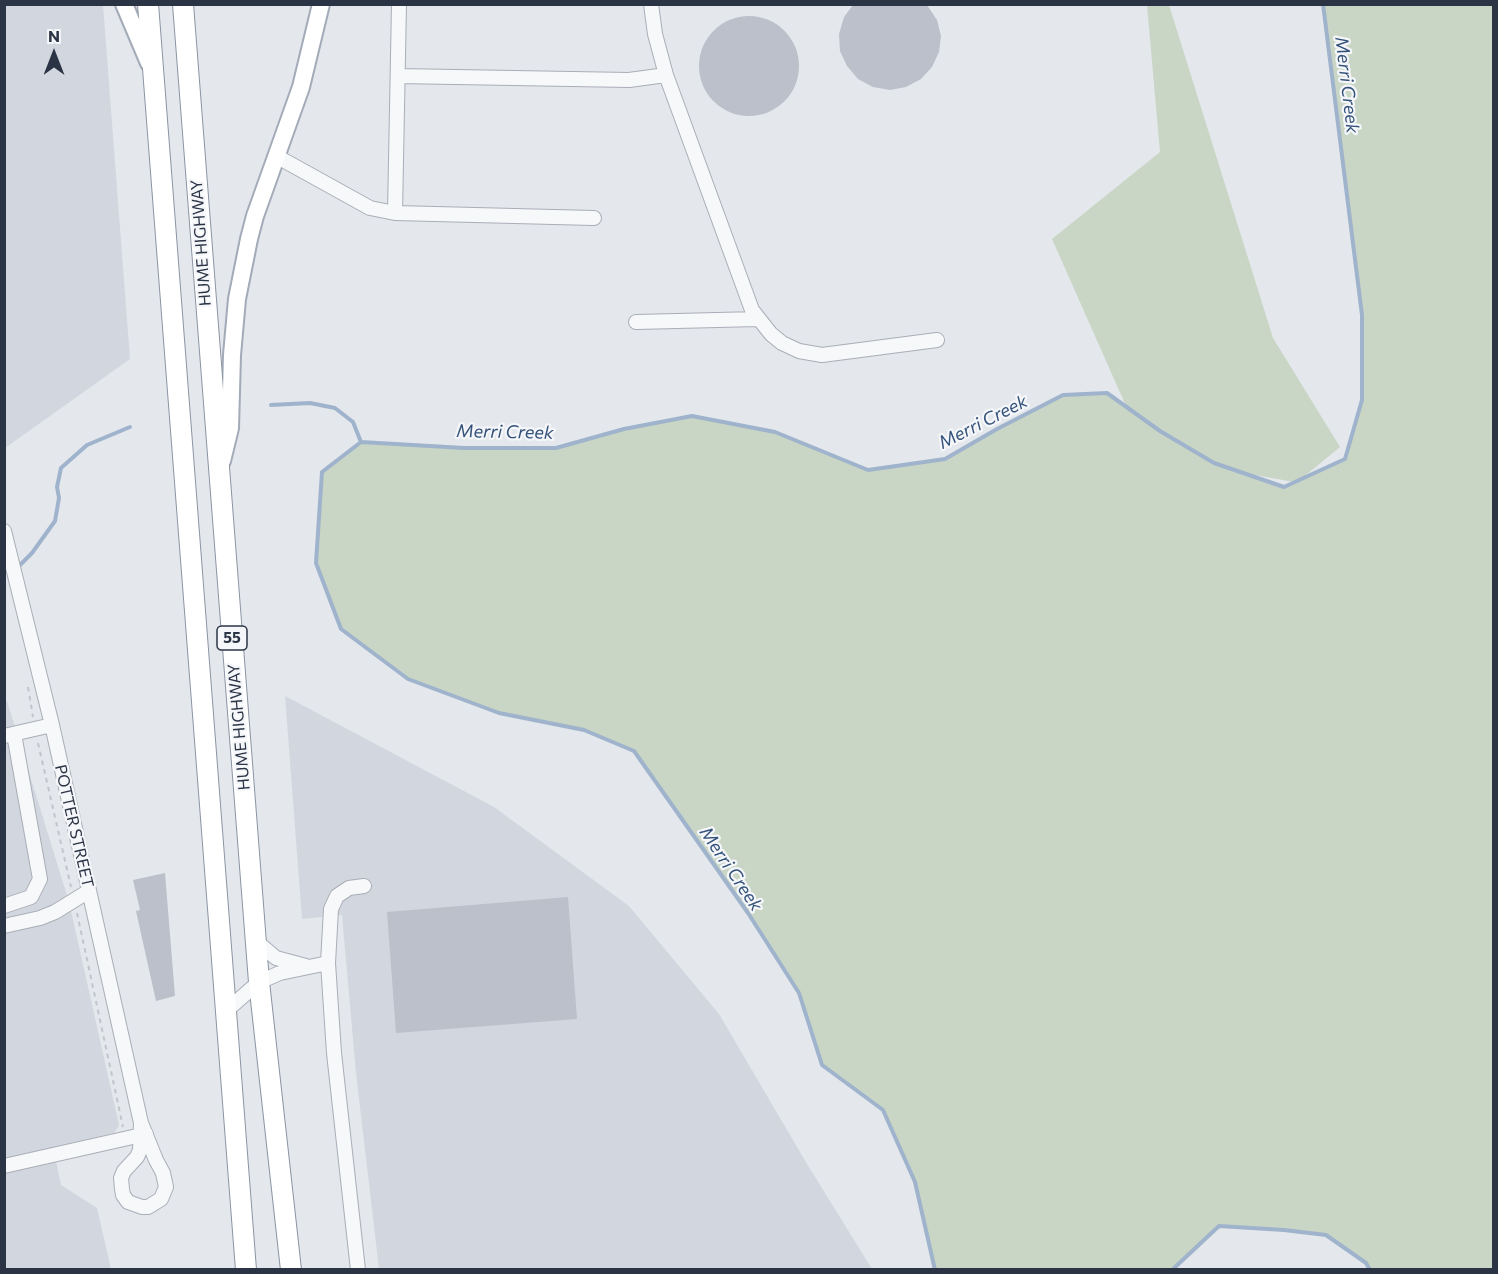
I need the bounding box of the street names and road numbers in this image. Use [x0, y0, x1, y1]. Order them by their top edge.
street label: HUME HIGHWAY [187, 179, 215, 307]
road number: 55 [217, 626, 247, 650]
street label: HUME HIGHWAY [224, 663, 254, 791]
street label: POTTER STREET [50, 763, 98, 889]

